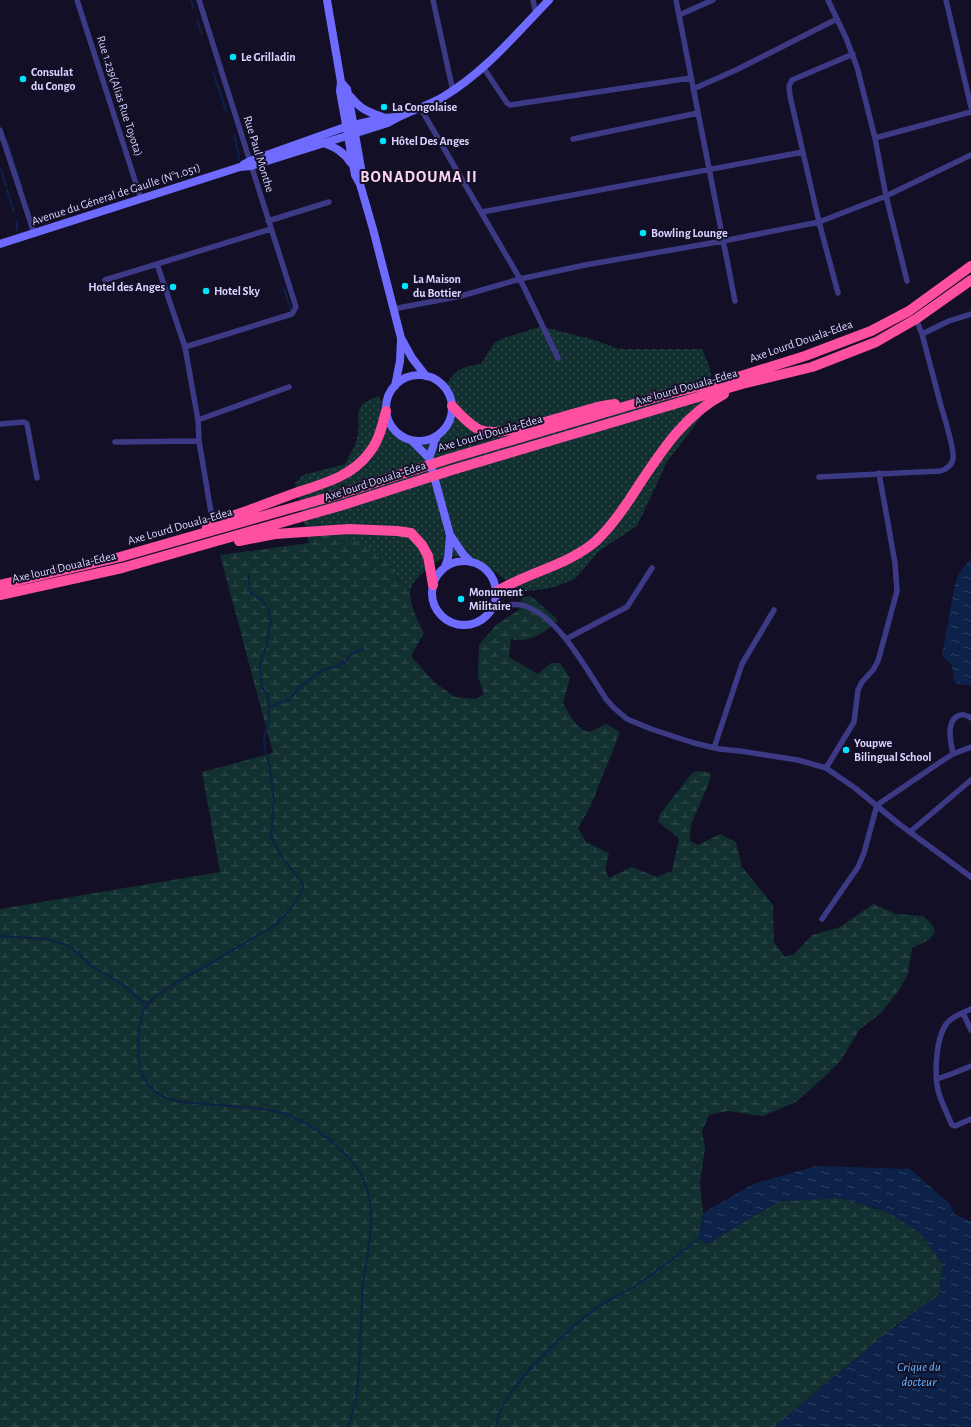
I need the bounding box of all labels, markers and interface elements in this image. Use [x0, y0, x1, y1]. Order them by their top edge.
street label: Rue 1.239(Alias Rue Toyota) [94, 34, 145, 158]
place label: Le Grilladin [241, 51, 296, 63]
marker: Le Grilladin [228, 52, 238, 62]
place label: Consulat du Congo [31, 66, 76, 92]
marker: Consulat du Congo [18, 74, 28, 84]
place label: La Congolaise [392, 101, 458, 113]
marker: La Congolaise [379, 102, 389, 112]
street label: Rue Paul Monthe [242, 114, 276, 194]
place label: Hôtel Des Anges [391, 135, 470, 147]
marker: Hôtel Des Anges [378, 136, 388, 146]
street label: Avenue du Géneral de Gaulle (N°1.051) [30, 161, 202, 227]
district label: BONADOUMA II [360, 169, 478, 185]
place label: Bowling Lounge [651, 227, 728, 239]
marker: Bowling Lounge [638, 228, 648, 238]
place label: La Maison du Bottier [413, 273, 462, 299]
place label: Hotel des Anges [88, 281, 165, 293]
marker: La Maison du Bottier [400, 281, 410, 291]
marker: Hotel des Anges [168, 282, 178, 292]
place label: Hotel Sky [214, 285, 260, 298]
marker: Hotel Sky [201, 286, 211, 296]
street label: Axe Lourd Douala-Edea [748, 318, 855, 364]
street label: Axe lourd Douala-Edea [633, 366, 739, 407]
street label: Axe Lourd Douala-Edea [436, 412, 544, 454]
street label: Axe lourd Douala-Edea [323, 459, 428, 503]
street label: Axe Lourd Douala-Edea [126, 505, 234, 547]
street label: Axe lourd Douala-Edea [11, 549, 118, 585]
place label: Monument Militaire [469, 586, 523, 612]
marker: Monument Militaire [456, 594, 466, 604]
place label: Youpwe Bilingual School [854, 737, 932, 763]
marker: Youpwe Bilingual School [841, 745, 851, 755]
water label: Crique du docteur [897, 1361, 941, 1389]

